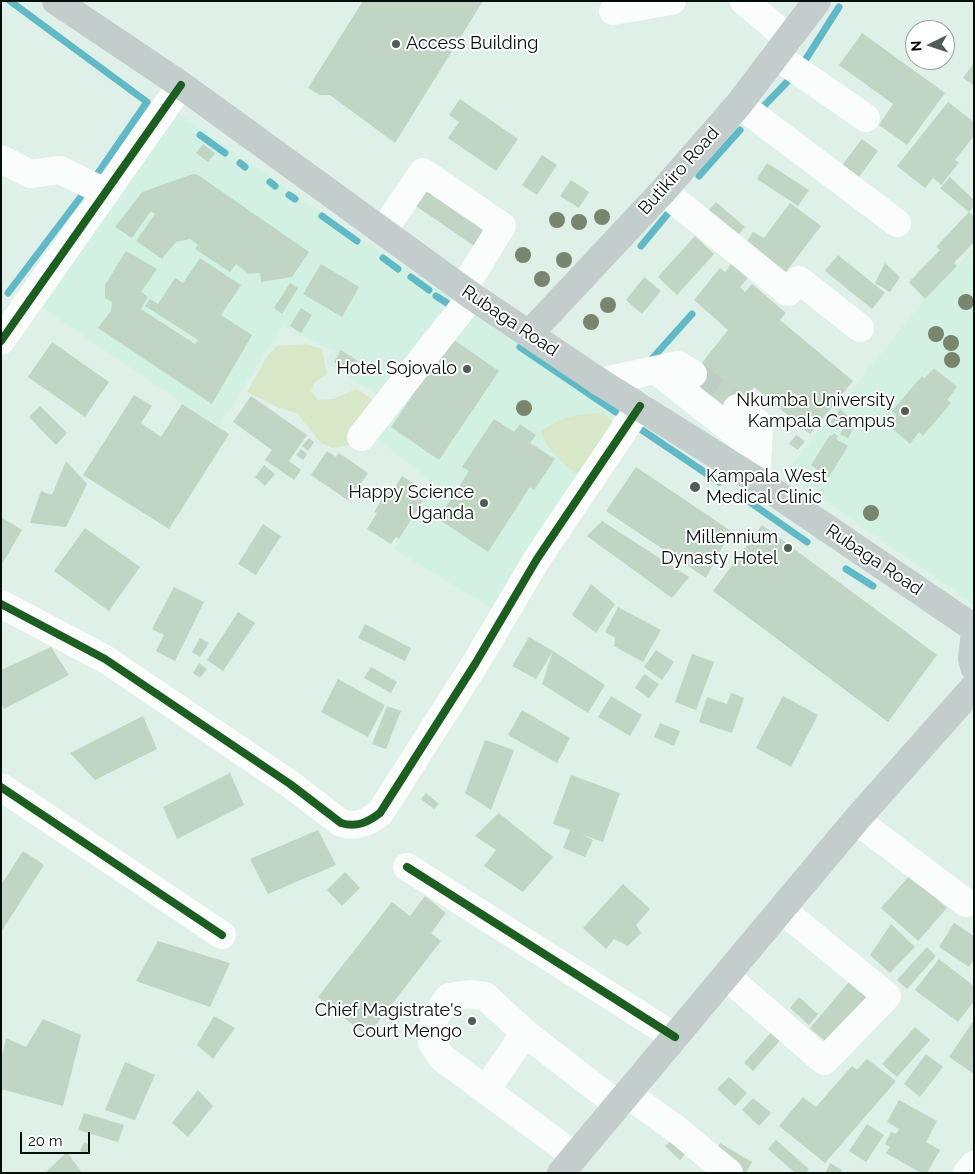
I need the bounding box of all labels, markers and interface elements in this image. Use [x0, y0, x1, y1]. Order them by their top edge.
north arrow [905, 20, 955, 70]
place label: Access Building [406, 33, 538, 55]
marker: Access Building [390, 38, 402, 50]
text: N [908, 40, 924, 52]
street label: Butikiro Road [634, 123, 724, 219]
street label: Rubaga Road [458, 281, 562, 361]
place label: Hotel Sojovalo [337, 358, 457, 380]
marker: Hotel Sojovalo [461, 363, 473, 375]
place label: Nkumba University Kampala Campus [736, 390, 895, 432]
marker: Nkumba University Kampala Campus [899, 405, 911, 417]
place label: Kampala West Medical Clinic [706, 466, 827, 508]
marker: Kampala West Medical Clinic [688, 480, 702, 494]
place label: Happy Science Uganda [349, 482, 474, 524]
marker: Happy Science Uganda [478, 497, 490, 509]
street label: Rubaga Road [822, 520, 926, 600]
place label: Millennium Dynasty Hotel [661, 527, 778, 570]
marker: Millennium Dynasty Hotel [782, 542, 794, 554]
place label: Chief Magistrate's Court Mengo [315, 1000, 462, 1042]
marker: Chief Magistrate's Court Mengo [466, 1015, 478, 1027]
scale bar [22, 1122, 92, 1154]
text: 20 m [28, 1132, 63, 1150]

